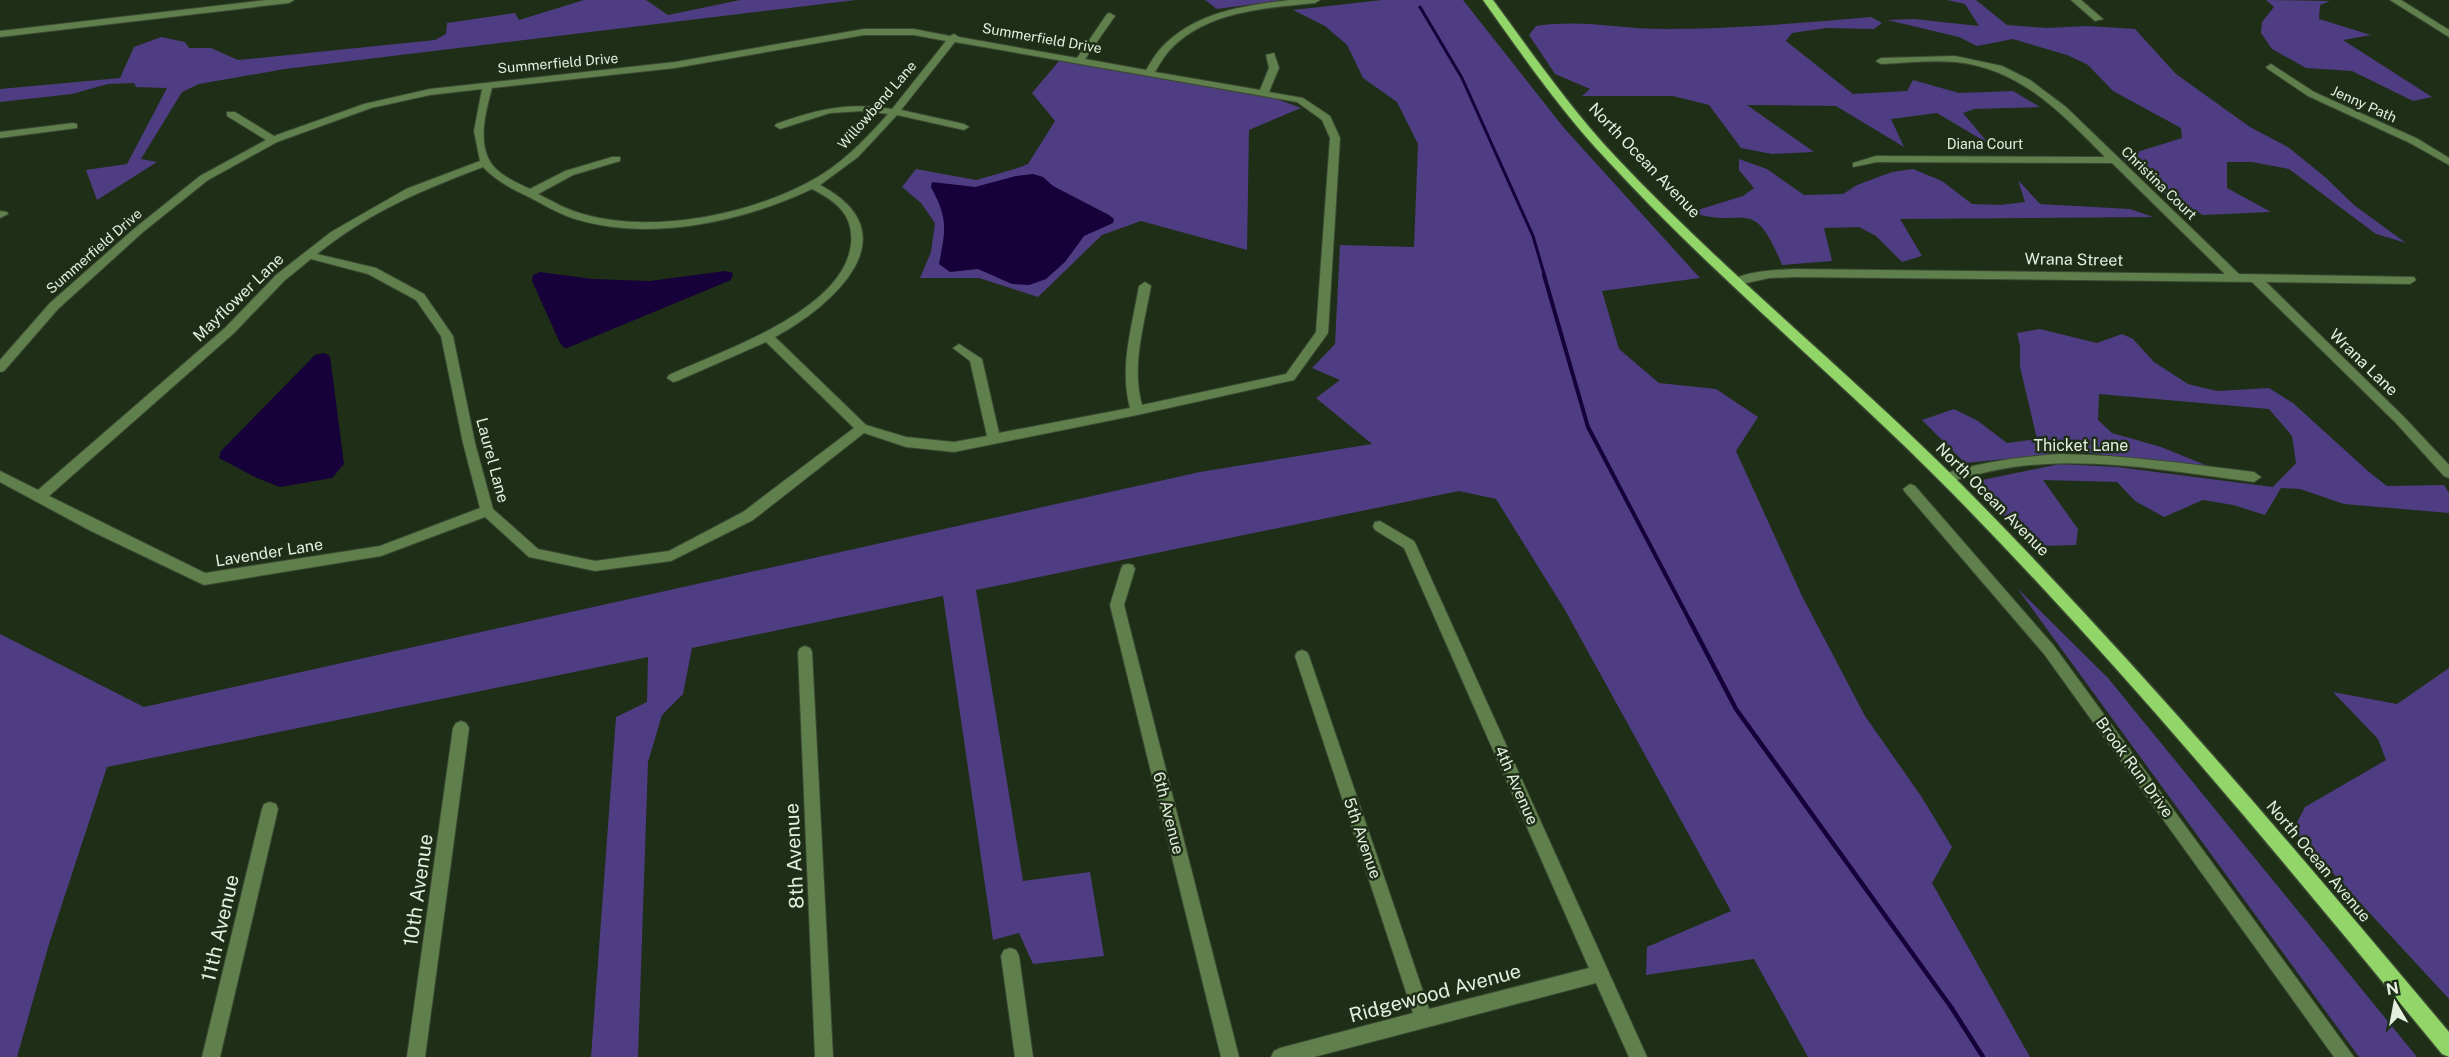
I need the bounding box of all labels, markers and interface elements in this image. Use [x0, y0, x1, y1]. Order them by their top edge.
street label: Summerfield Drive [981, 20, 1103, 56]
street label: Summerfield Drive [497, 50, 619, 76]
street label: Willowbend Lane [834, 58, 920, 152]
street label: Jenny Path [2329, 82, 2399, 126]
street label: North Ocean Avenue [1585, 99, 1704, 222]
street label: Diana Court [1947, 136, 2023, 152]
street label: Christina Court [2118, 143, 2200, 223]
street label: Summerfield Drive [43, 205, 145, 297]
street label: Mayflower Lane [189, 249, 288, 345]
street label: Wrana Street [2025, 249, 2123, 270]
street label: Wrana Lane [2325, 325, 2402, 400]
street label: Laurel Lane [472, 416, 513, 505]
street label: Thicket Lane [2034, 436, 2128, 455]
street label: North Ocean Avenue [1932, 439, 2053, 560]
street label: Lavender Lane [214, 535, 324, 570]
street label: Brook Run Drive [2092, 713, 2177, 821]
street label: 4th Avenue [1491, 743, 1542, 828]
street label: 6th Avenue [1149, 770, 1188, 856]
street label: 5th Avenue [1340, 795, 1385, 881]
street label: North Ocean Avenue [2262, 797, 2375, 926]
street label: 8th Avenue [779, 803, 809, 909]
street label: 10th Avenue [398, 832, 438, 948]
street label: 11th Avenue [196, 872, 244, 984]
street label: Ridgewood Avenue [1346, 958, 1524, 1028]
north arrow [2365, 973, 2425, 1033]
text: N [2385, 978, 2400, 999]

